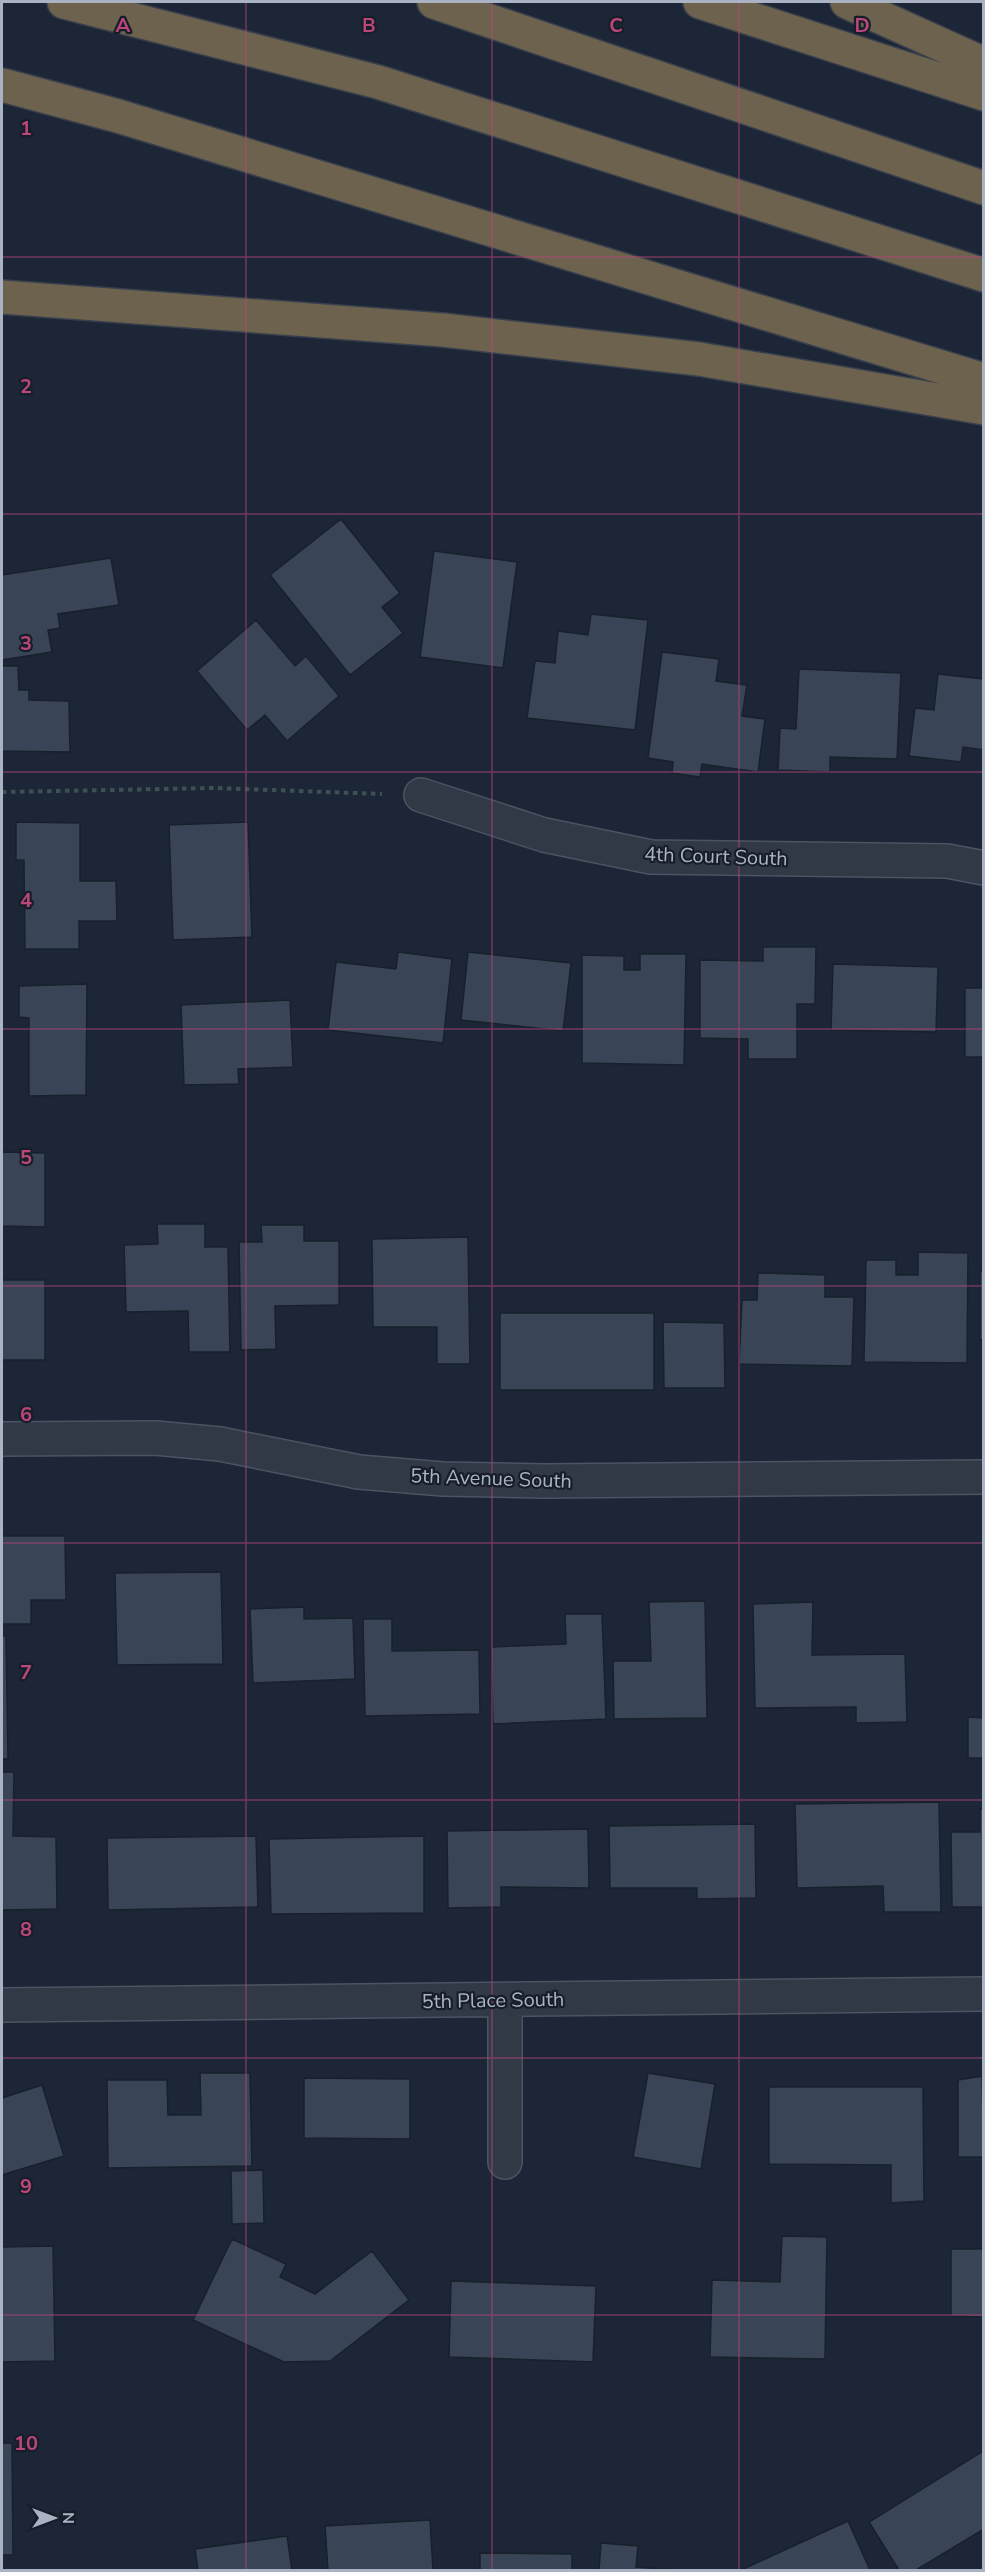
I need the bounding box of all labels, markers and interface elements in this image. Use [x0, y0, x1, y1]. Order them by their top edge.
text: A [116, 12, 131, 39]
text: B [362, 12, 376, 39]
text: C [609, 12, 623, 39]
text: D [854, 12, 870, 39]
text: 1 [20, 115, 32, 142]
text: 2 [20, 373, 32, 400]
text: 3 [20, 630, 32, 657]
street label: 4th Court South [644, 841, 788, 872]
text: 4 [20, 887, 32, 914]
text: 5 [20, 1144, 32, 1171]
text: 6 [20, 1401, 32, 1428]
street label: 5th Avenue South [410, 1462, 572, 1495]
text: 7 [20, 1659, 32, 1686]
text: 8 [20, 1916, 32, 1943]
street label: 5th Place South [422, 1986, 564, 2015]
text: 9 [20, 2173, 32, 2200]
text: 10 [14, 2430, 38, 2457]
north arrow [24, 2488, 84, 2548]
text: N [57, 2512, 79, 2524]

